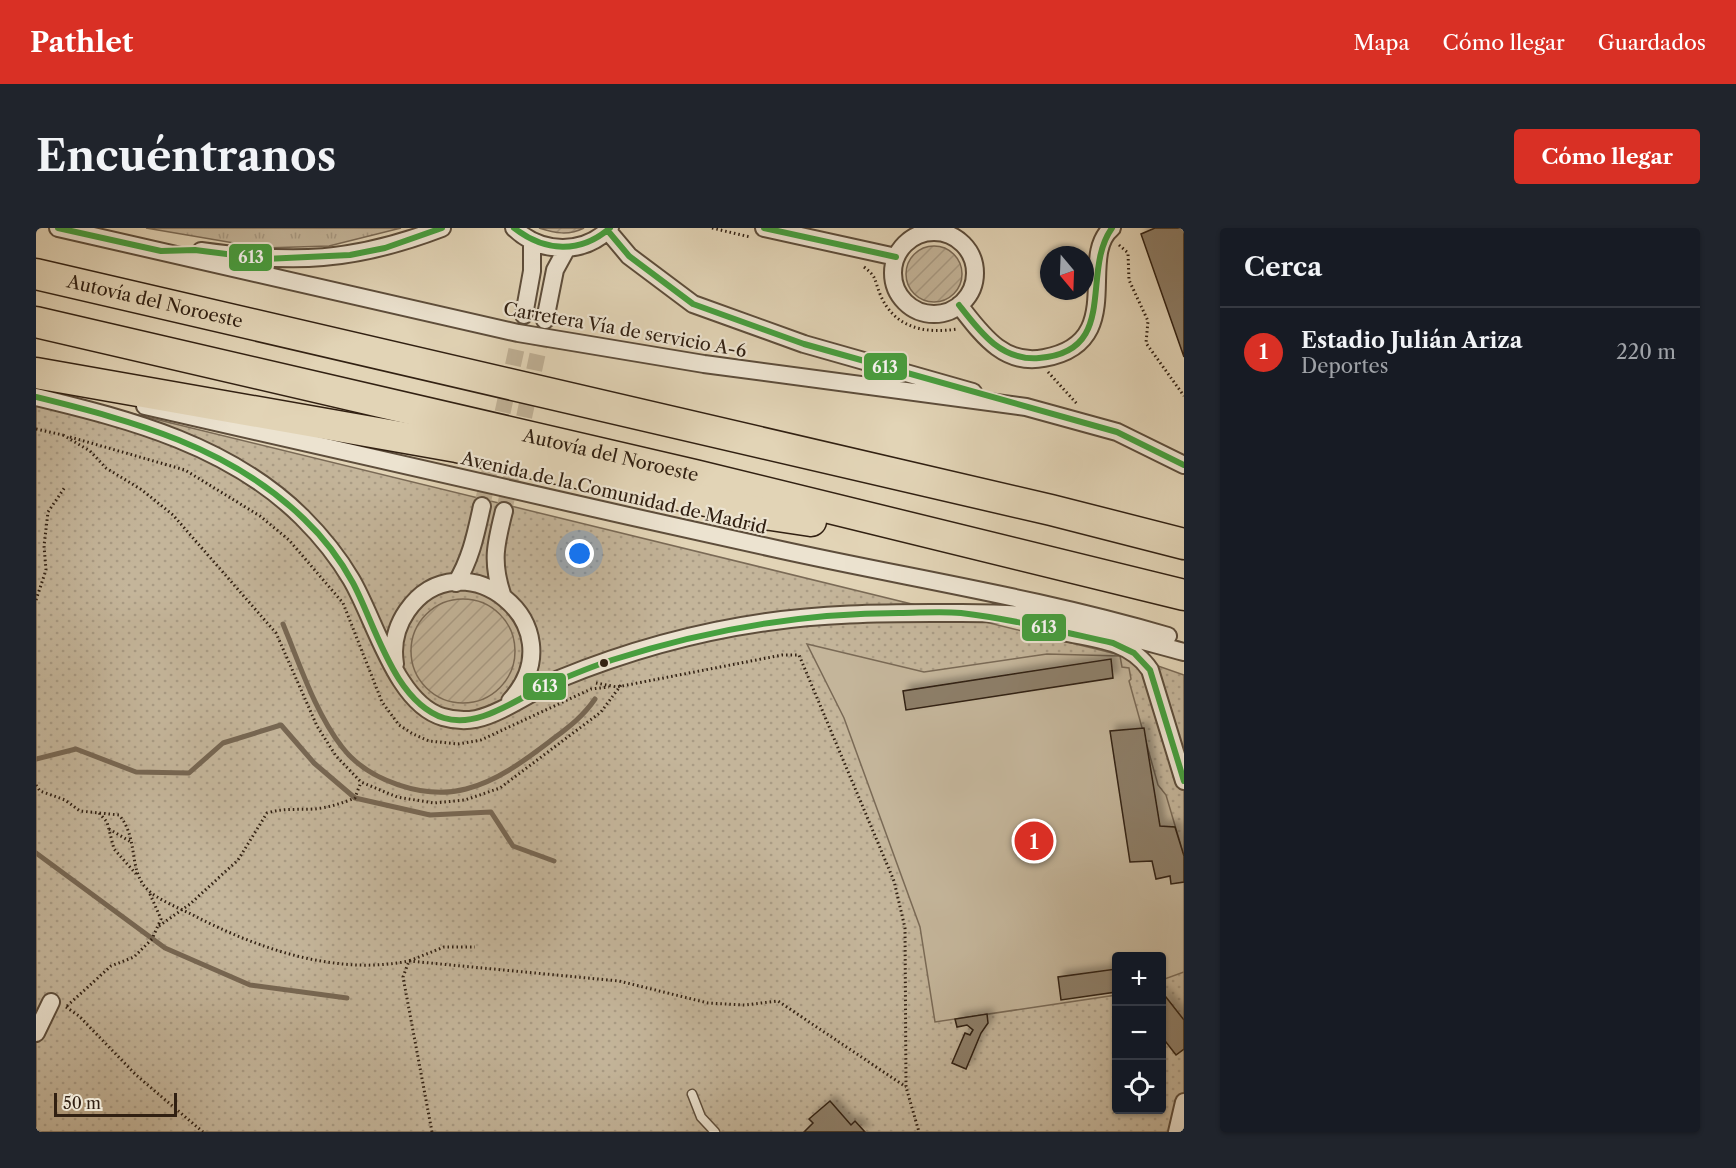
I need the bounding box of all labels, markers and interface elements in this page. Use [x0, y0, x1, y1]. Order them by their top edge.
text: Pathlet [30, 25, 133, 59]
text: Mapa [1353, 30, 1410, 55]
text: Cómo llegar [1443, 30, 1565, 55]
text: Guardados [1598, 30, 1706, 55]
button: Cómo llegar [1514, 129, 1700, 184]
text: Encuéntranos [36, 130, 336, 182]
line badge: 613 [228, 243, 273, 272]
north arrow [1040, 246, 1094, 300]
text: 613 [238, 247, 264, 267]
text: Cerca [1244, 251, 1322, 283]
street label: Autovía del Noroeste [64, 270, 245, 333]
street label: Carretera Vía de servicio A-6 [502, 298, 748, 362]
text: Estadio Julián Ariza [1301, 327, 1523, 354]
text: 1 [1259, 340, 1268, 364]
text: 220 m [1616, 340, 1676, 364]
line badge: 613 [863, 352, 908, 381]
text: Deportes [1301, 354, 1388, 378]
text: 613 [872, 357, 898, 377]
street label: Autovía del Noroeste [520, 424, 701, 486]
street label: Avenida de la Comunidad de Madrid [458, 447, 769, 539]
your location [565, 539, 594, 568]
line badge: 613 [1021, 613, 1067, 642]
text: 613 [1031, 617, 1057, 637]
unlabelled marker [598, 657, 610, 669]
line badge: 613 [522, 672, 567, 701]
text: 613 [532, 676, 558, 696]
pin: 1 [1014, 818, 1054, 864]
map controls [1112, 952, 1166, 1114]
button: + [1112, 952, 1166, 1006]
button: − [1112, 1006, 1166, 1060]
button: locate [1112, 1060, 1166, 1114]
scale bar [54, 1090, 177, 1118]
text: 50 m [63, 1093, 101, 1113]

